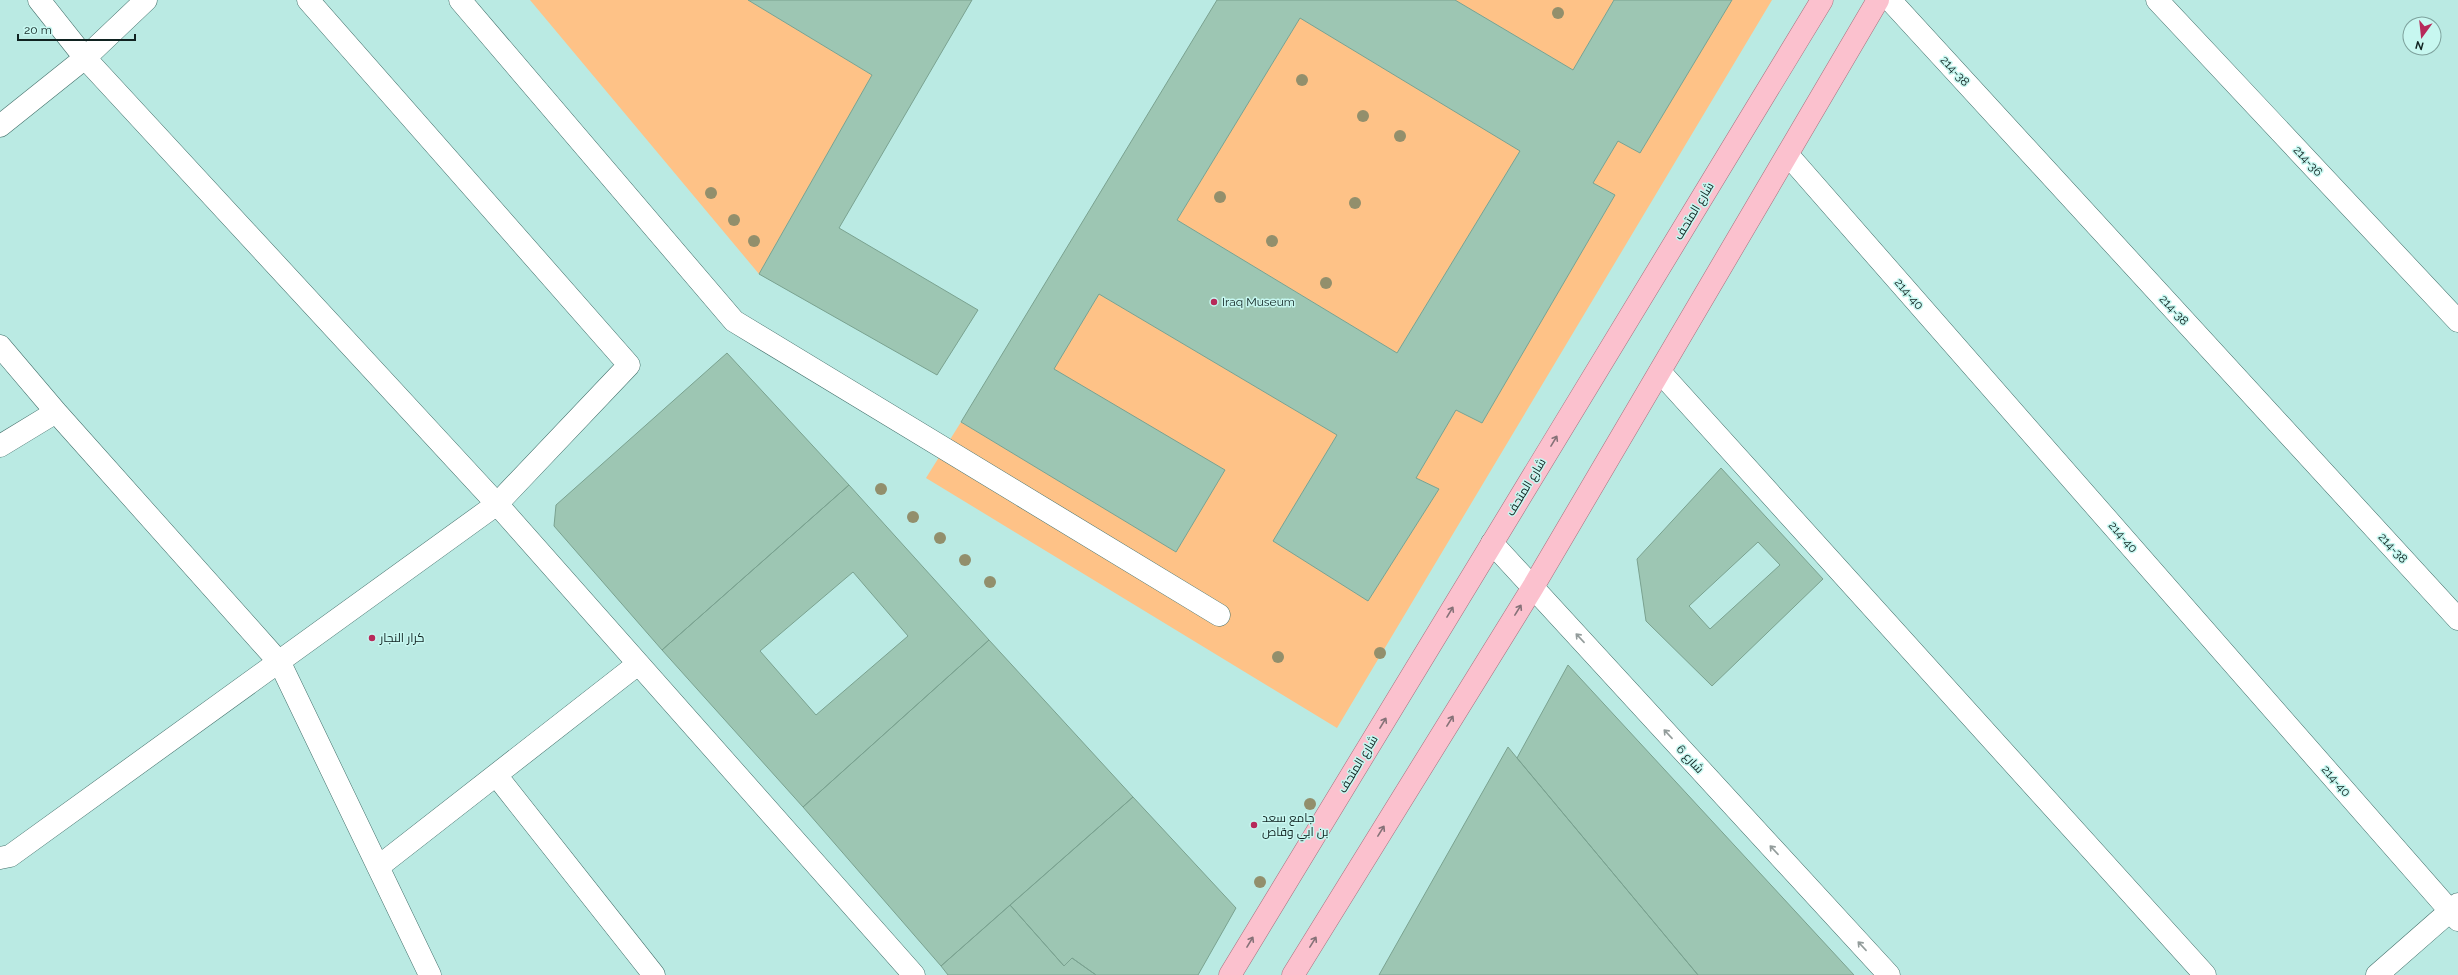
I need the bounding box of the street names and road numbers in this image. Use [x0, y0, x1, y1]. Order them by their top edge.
street label: 214-38 [1938, 53, 1972, 89]
street label: 214-36 [2291, 143, 2325, 179]
street label: شارع المتحف [1671, 180, 1717, 243]
street label: 214-40 [1892, 276, 1926, 312]
street label: 214-38 [2157, 292, 2191, 328]
street label: شارع المتحف [1503, 456, 1549, 519]
street label: 214-40 [2106, 519, 2140, 555]
street label: 214-38 [2376, 530, 2410, 566]
street label: شارع المتحف [1335, 733, 1381, 796]
street label: شارع 6 [1673, 742, 1707, 777]
street label: 214-40 [2319, 763, 2353, 799]

